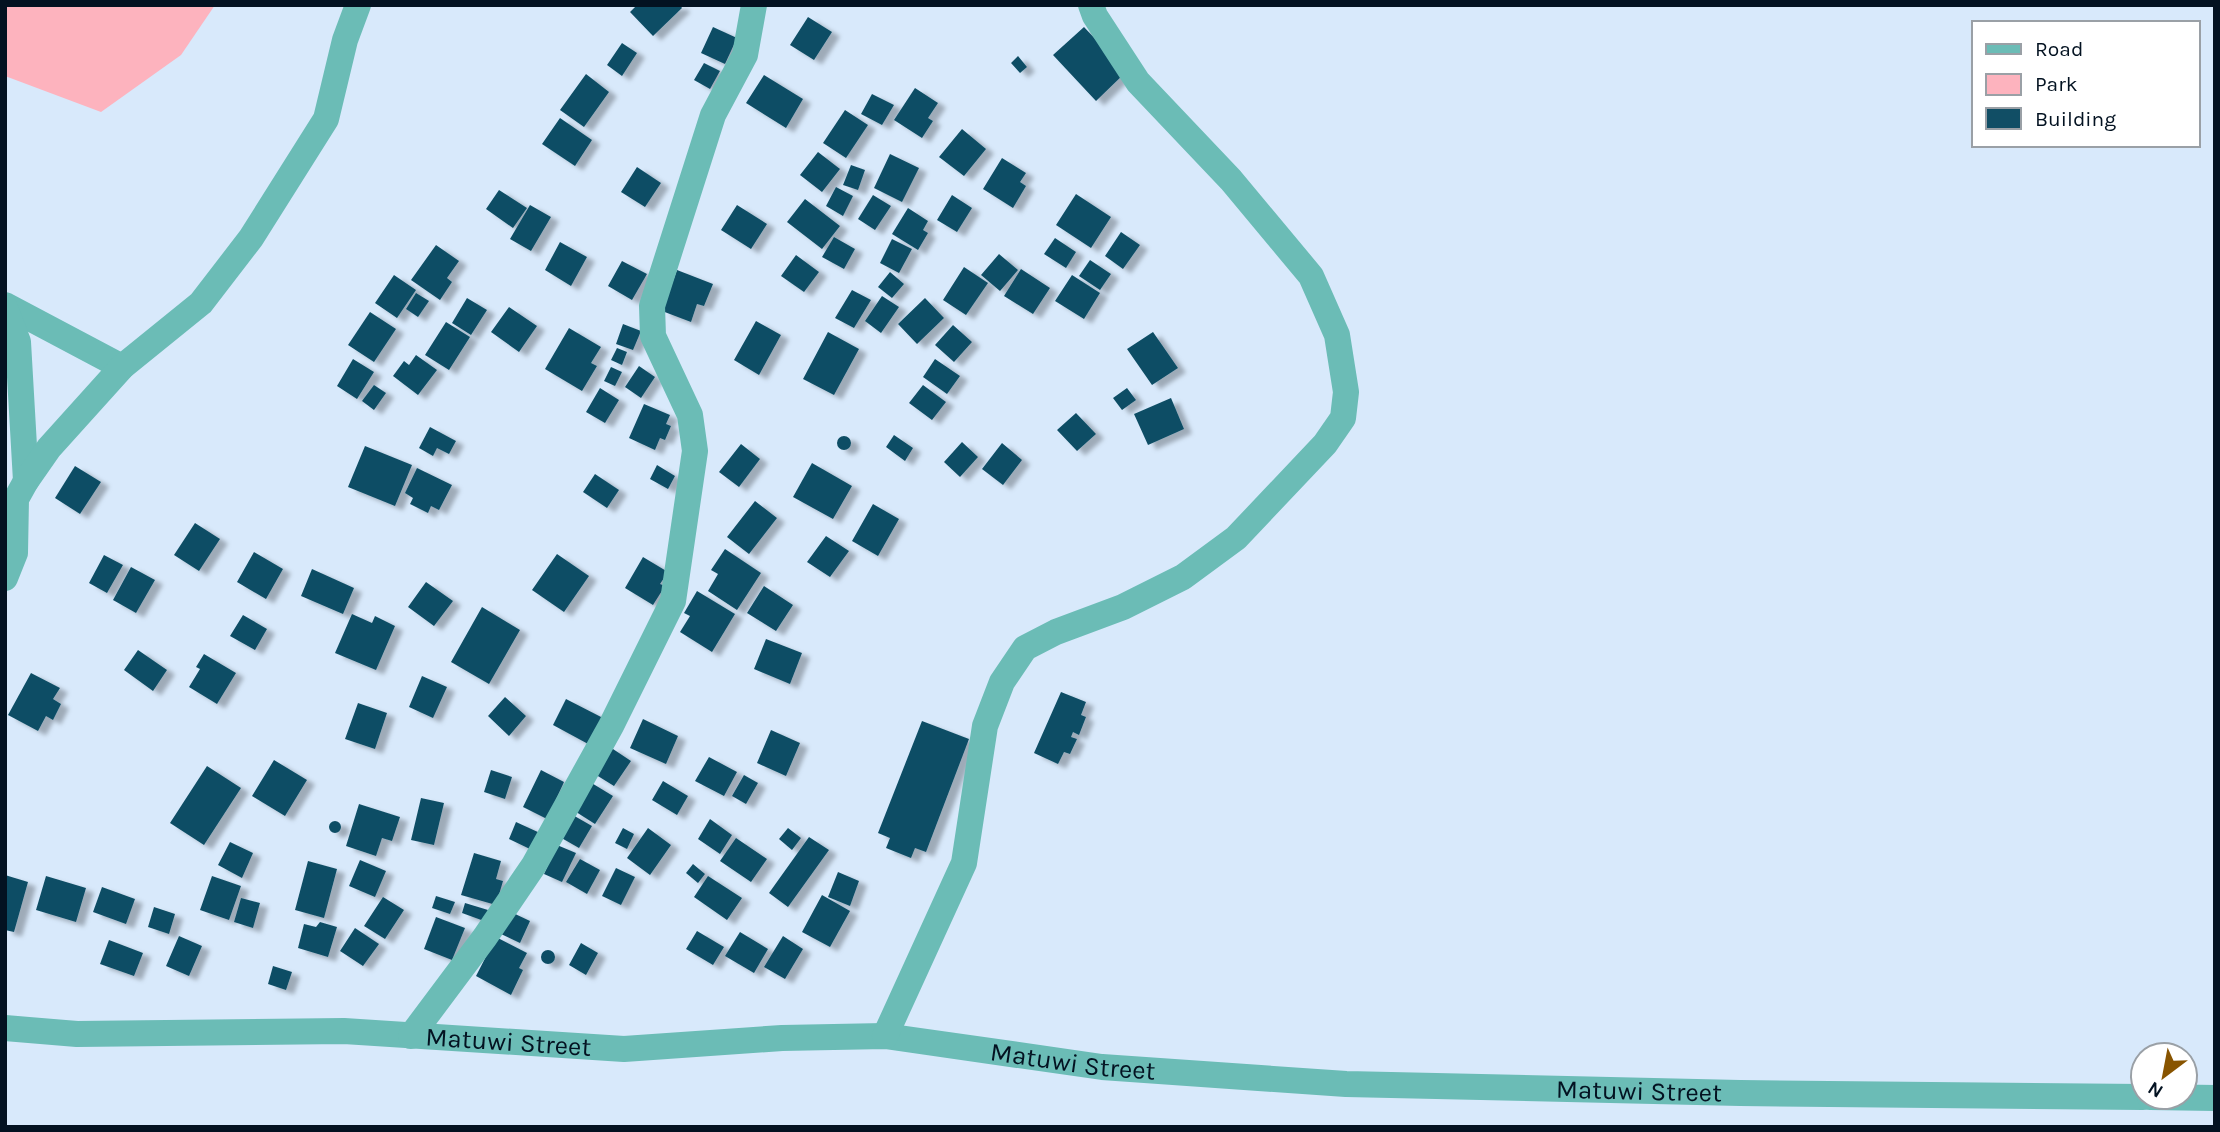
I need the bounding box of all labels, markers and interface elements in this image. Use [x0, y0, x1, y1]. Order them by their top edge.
legend [1972, 21, 2199, 147]
text: Road [2035, 37, 2083, 61]
text: Park [2035, 72, 2078, 96]
text: Building [2035, 107, 2116, 131]
street label: Matuwi Street [425, 1021, 592, 1062]
street label: Matuwi Street [988, 1036, 1157, 1086]
north arrow [2129, 1041, 2199, 1111]
street label: Matuwi Street [1556, 1073, 1722, 1108]
text: N [2144, 1077, 2167, 1103]

